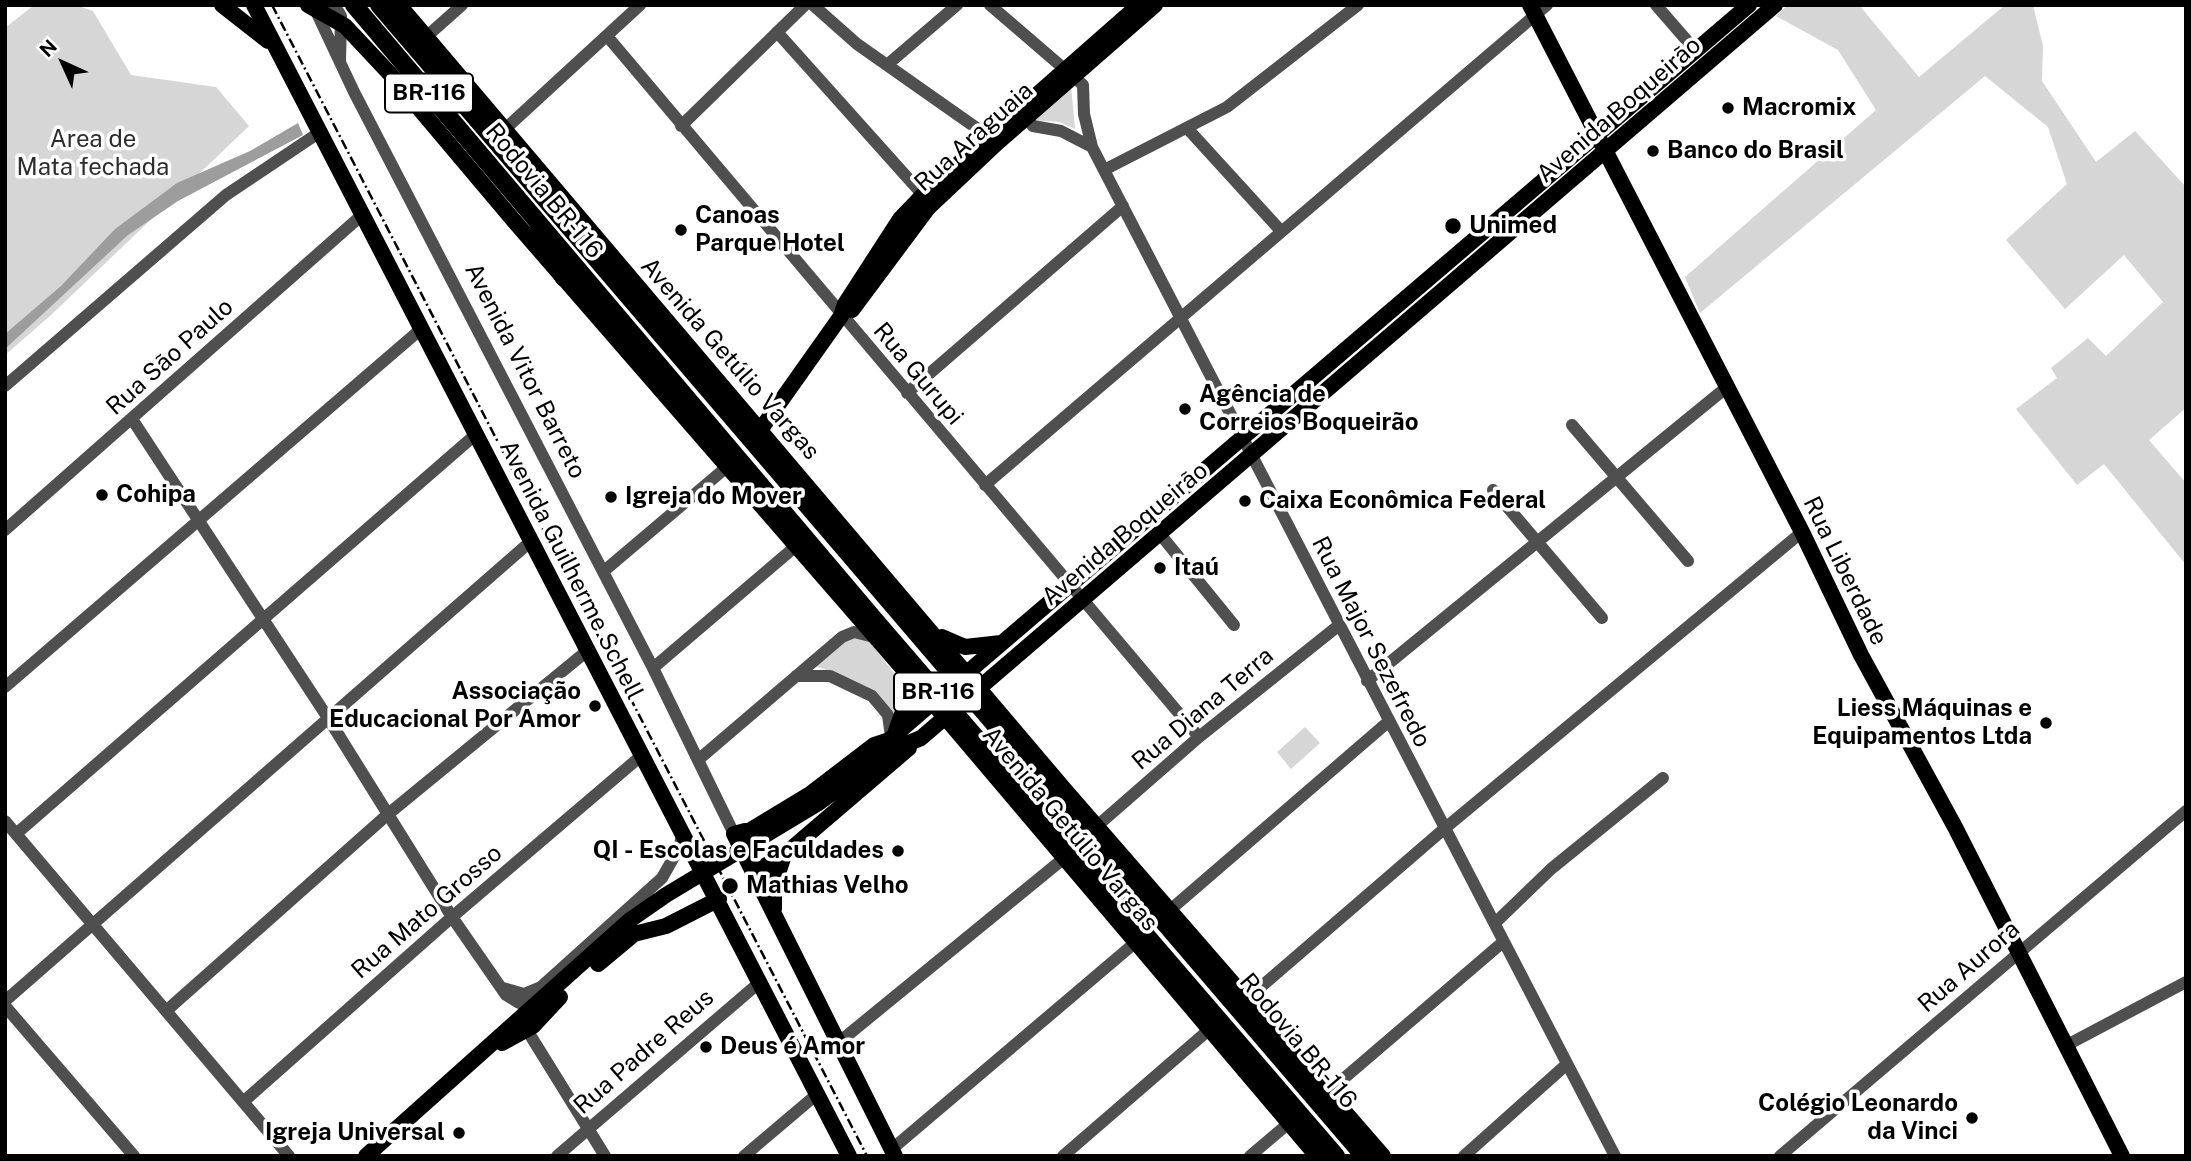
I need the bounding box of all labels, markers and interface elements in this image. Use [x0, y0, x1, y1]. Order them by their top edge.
north arrow [28, 28, 98, 98]
street label: Avenida Boqueirão [1531, 31, 1707, 189]
text: N [35, 35, 61, 61]
road number: BR-116 [385, 74, 473, 113]
street label: Rua Araguaia [909, 76, 1039, 198]
place label: Macromix [1742, 94, 1856, 122]
marker: Macromix [1720, 100, 1736, 116]
street label: Rodovia BR-116 [479, 118, 609, 264]
park label: Area de Mata fechada [17, 126, 169, 182]
place label: Banco do Brasil [1667, 137, 1844, 165]
marker: Banco do Brasil [1645, 143, 1661, 159]
place label: Canoas Parque Hotel [695, 202, 845, 258]
place label: Unimed [1469, 212, 1557, 240]
marker: Unimed [1443, 216, 1463, 236]
marker: Canoas Parque Hotel [673, 222, 689, 238]
street label: Avenida Getúlio Vargas [635, 252, 825, 466]
street label: Avenida Vitor Barreto [458, 259, 592, 483]
street label: Rua São Paulo [101, 293, 239, 421]
street label: Rua Gurupi [867, 317, 969, 431]
place label: Agência de Correios Boqueirão [1199, 381, 1419, 437]
marker: Agência de Correios Boqueirão [1177, 401, 1193, 417]
street label: Avenida Guilherme Schell [493, 436, 649, 704]
street label: Avenida Boqueirão [1036, 456, 1214, 612]
place label: Cohipa [116, 481, 196, 509]
place label: Igreja do Mover [625, 483, 802, 511]
marker: Cohipa [94, 487, 110, 503]
place label: Caixa Econômica Federal [1259, 487, 1546, 515]
marker: Igreja do Mover [603, 489, 619, 505]
street label: Rua Liberdade [1797, 492, 1893, 650]
marker: Caixa Econômica Federal [1237, 493, 1253, 509]
street label: Rua Major Sezefredo [1305, 532, 1437, 752]
place label: Itaú [1174, 554, 1219, 582]
marker: Itaú [1152, 560, 1168, 576]
street label: Rua Diana Terra [1126, 642, 1280, 776]
road number: BR-116 [894, 672, 982, 712]
place label: Associação Educacional Por Amor [329, 678, 581, 734]
place label: Liess Máquinas e Equipamentos Ltda [1812, 695, 2032, 751]
marker: Associação Educacional Por Amor [587, 698, 603, 714]
marker: Liess Máquinas e Equipamentos Ltda [2038, 715, 2054, 731]
street label: Avenida Getúlio Vargas [976, 721, 1164, 937]
place label: QI - Escolas e Faculdades [593, 837, 884, 865]
street label: Rua Mato Grosso [346, 839, 508, 985]
marker: QI - Escolas e Faculdades [890, 843, 906, 859]
place label: Mathias Velho [746, 872, 908, 900]
marker: Mathias Velho [720, 876, 740, 896]
street label: Rua Aurora [1912, 915, 2026, 1019]
street label: Rodovia BR-116 [1233, 968, 1363, 1114]
street label: Rua Padre Reus [568, 983, 720, 1121]
place label: Deus é Amor [720, 1033, 865, 1061]
marker: Deus é Amor [698, 1039, 714, 1055]
place label: Colégio Leonardo da Vinci [1758, 1090, 1958, 1146]
marker: Colégio Leonardo da Vinci [1964, 1110, 1980, 1126]
place label: Igreja Universal [265, 1119, 445, 1147]
marker: Igreja Universal [451, 1125, 467, 1141]

